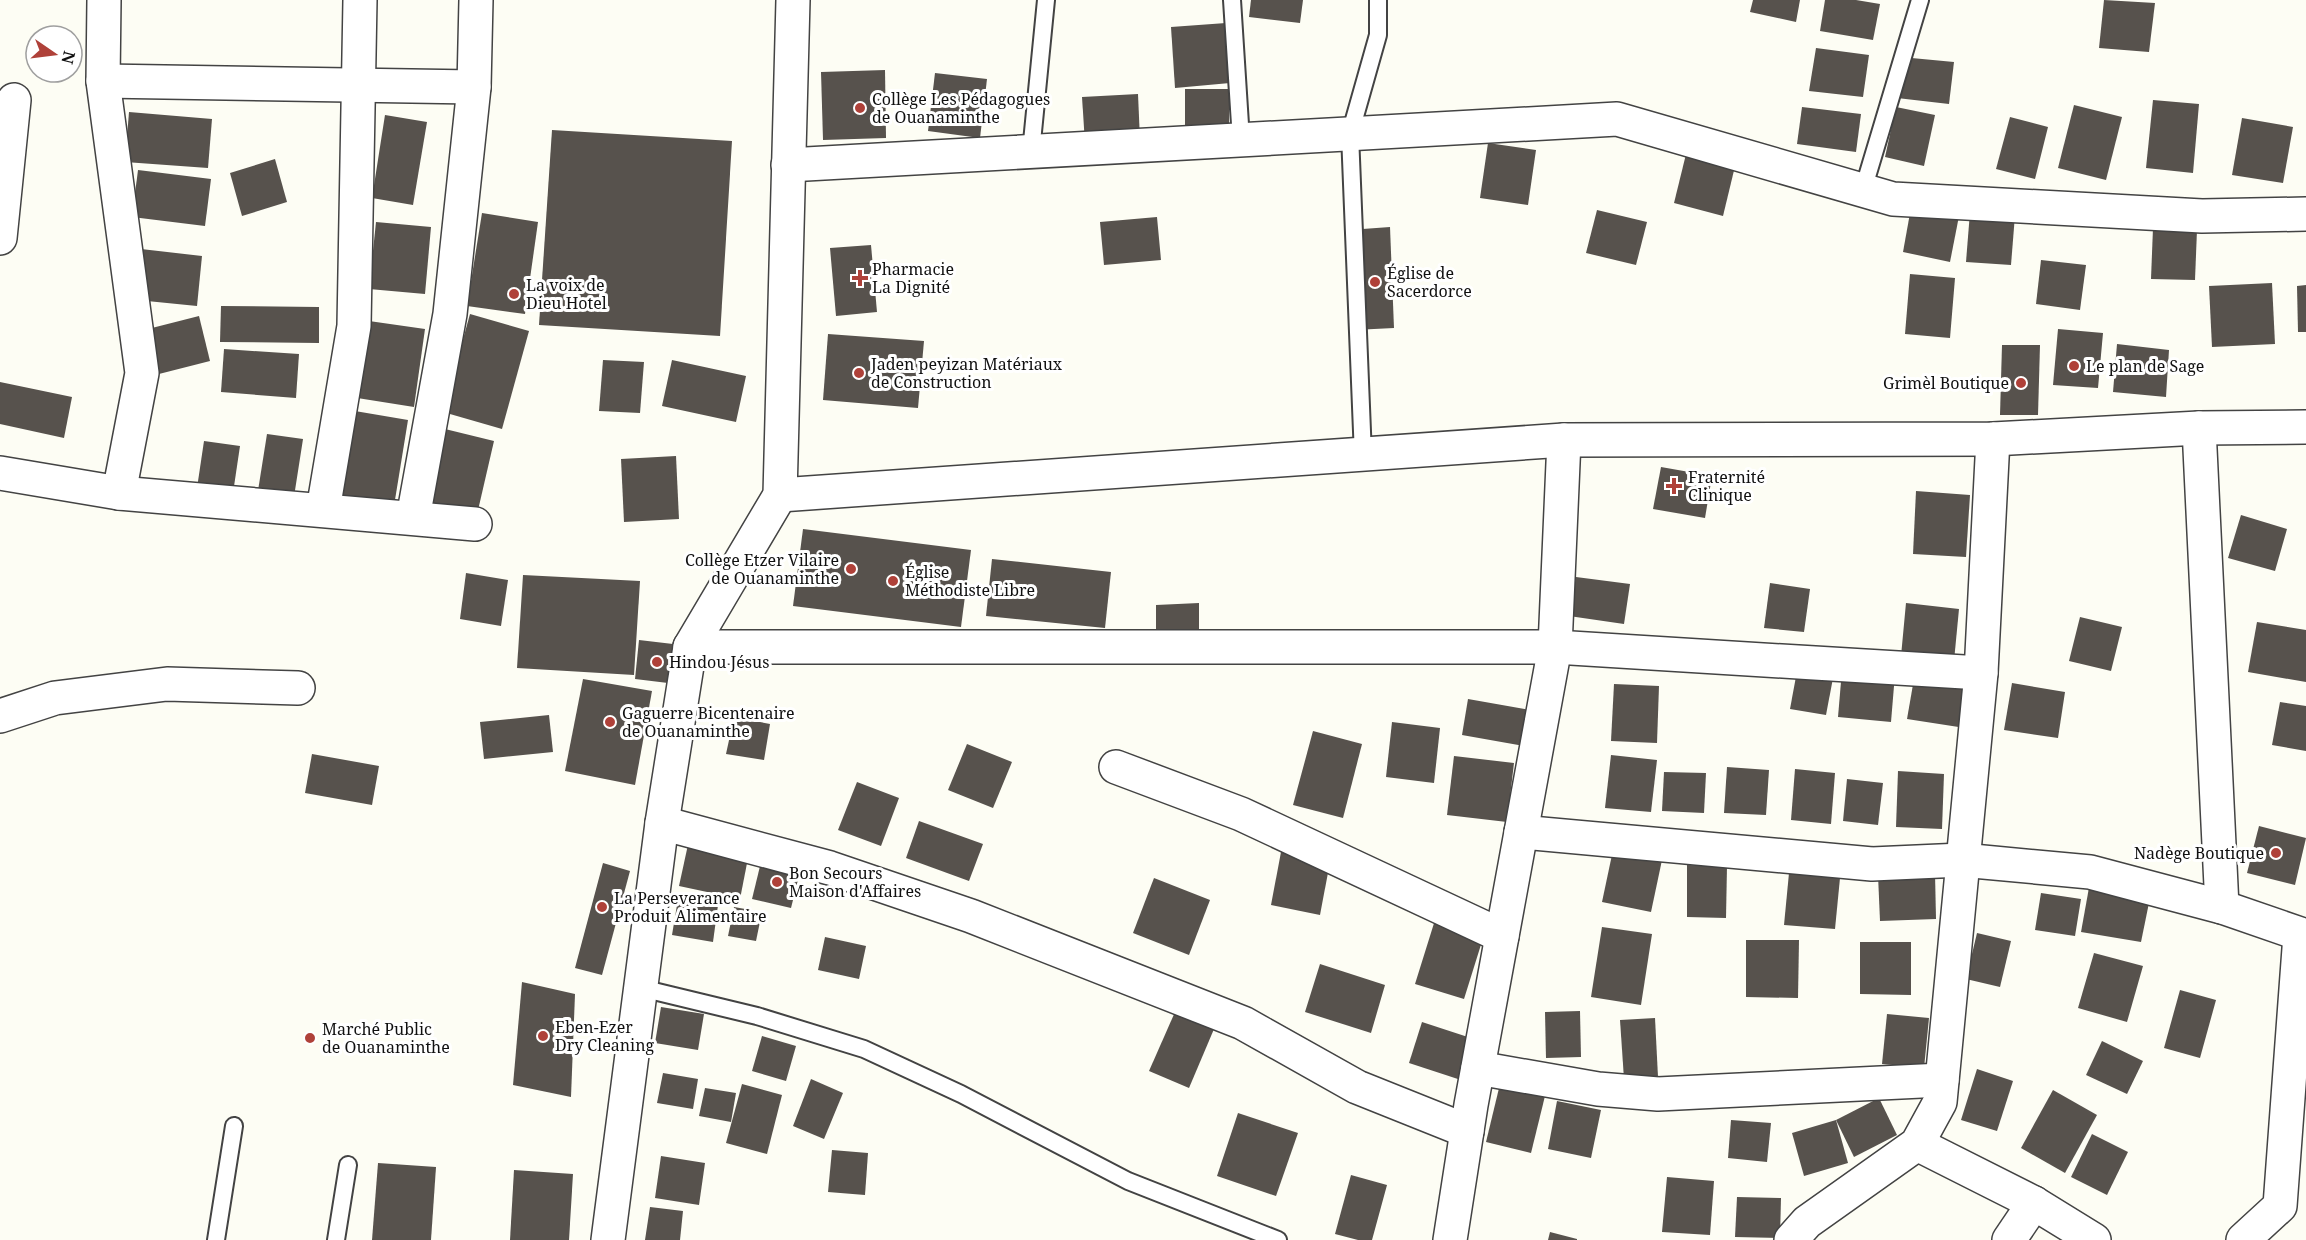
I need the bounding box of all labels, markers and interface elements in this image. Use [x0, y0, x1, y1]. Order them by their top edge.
north arrow [24, 24, 84, 84]
text: N [56, 49, 81, 67]
place label: Collège Les Pédagogues de Ouanaminthe [872, 88, 1050, 128]
marker: Collège Les Pédagogues de Ouanaminthe [853, 101, 867, 115]
place label: Pharmacie La Dignité [872, 258, 954, 298]
place label: Église de Sacerdorce [1387, 262, 1472, 302]
marker: Pharmacie La Dignité [853, 271, 867, 285]
place label: La voix de Dieu Hotel [526, 274, 607, 314]
marker: Église de Sacerdorce [1368, 275, 1382, 289]
marker: La voix de Dieu Hotel [507, 287, 521, 301]
place label: Jaden peyizan Matériaux de Construction [870, 353, 1063, 393]
place label: Le plan de Sage [2086, 355, 2204, 377]
marker: Le plan de Sage [2067, 359, 2081, 373]
marker: Jaden peyizan Matériaux de Construction [852, 366, 866, 380]
place label: Grimèl Boutique [1883, 372, 2009, 394]
marker: Grimèl Boutique [2014, 376, 2028, 390]
place label: Fraternité Clinique [1688, 466, 1765, 506]
marker: Fraternité Clinique [1665, 477, 1683, 495]
place label: Collège Etzer Vilaire de Ouanaminthe [685, 549, 839, 589]
place label: Église Méthodiste Libre [905, 561, 1035, 601]
marker: Collège Etzer Vilaire de Ouanaminthe [844, 562, 858, 576]
marker: Église Méthodiste Libre [886, 574, 900, 588]
place label: Hindou Jésus [669, 651, 769, 673]
marker: Hindou Jésus [650, 655, 664, 669]
place label: Gaguerre Bicentenaire de Ouanaminthe [622, 702, 795, 742]
marker: Gaguerre Bicentenaire de Ouanaminthe [603, 715, 617, 729]
place label: Nadège Boutique [2134, 842, 2264, 864]
marker: Nadège Boutique [2269, 846, 2283, 860]
place label: Bon Secours Maison d'Affaires [789, 862, 921, 902]
marker: Bon Secours Maison d'Affaires [770, 875, 784, 889]
place label: La Perseverance Produit Alimentaire [614, 887, 767, 927]
marker: La Perseverance Produit Alimentaire [595, 900, 609, 914]
place label: Eben-Ezer Dry Cleaning [555, 1016, 654, 1056]
place label: Marché Public de Ouanaminthe [322, 1018, 450, 1058]
marker: Eben-Ezer Dry Cleaning [536, 1029, 550, 1043]
marker: Marché Public de Ouanaminthe [303, 1031, 317, 1045]

